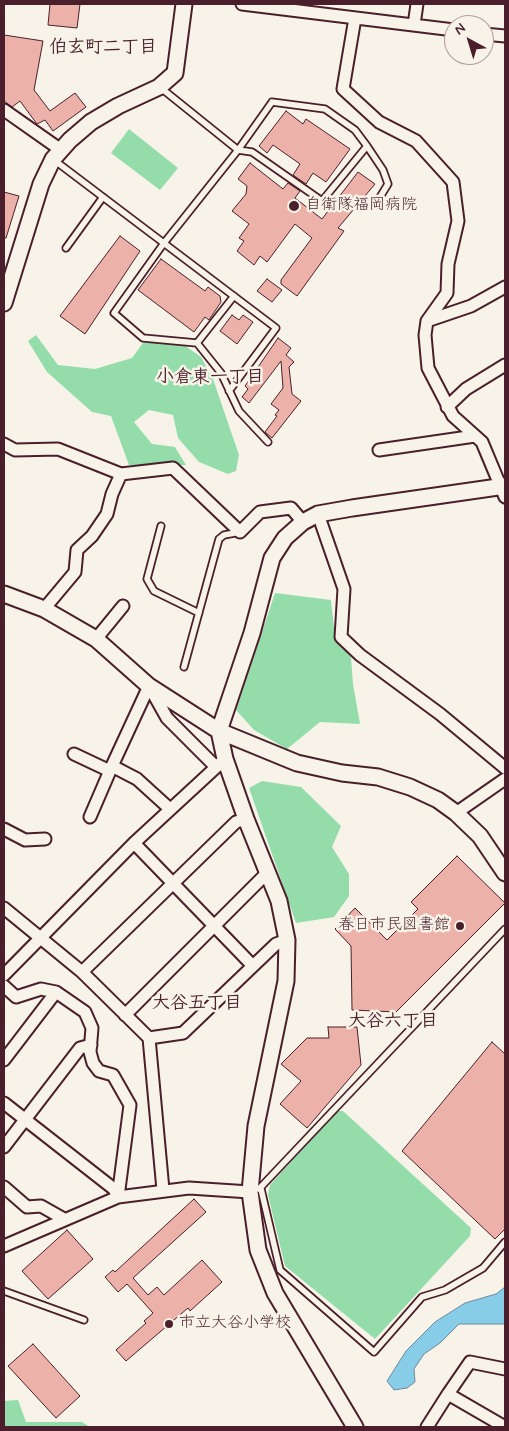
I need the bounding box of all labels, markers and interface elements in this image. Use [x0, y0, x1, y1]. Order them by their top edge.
north arrow [444, 15, 494, 65]
text: N [451, 19, 469, 39]
district label: 伯玄町二丁目 [49, 37, 157, 59]
place label: 自衛隊福岡病院 [305, 196, 417, 216]
marker: 自衛隊福岡病院 [287, 199, 301, 213]
district label: 小倉東一丁目 [156, 367, 264, 389]
place label: 春日市民図書館 [338, 916, 450, 936]
marker: 春日市民図書館 [454, 920, 466, 932]
district label: 大谷五丁目 [152, 993, 242, 1015]
district label: 大谷六丁目 [348, 1011, 438, 1033]
place label: 市立大谷小学校 [179, 1314, 291, 1334]
marker: 市立大谷小学校 [163, 1318, 175, 1330]

